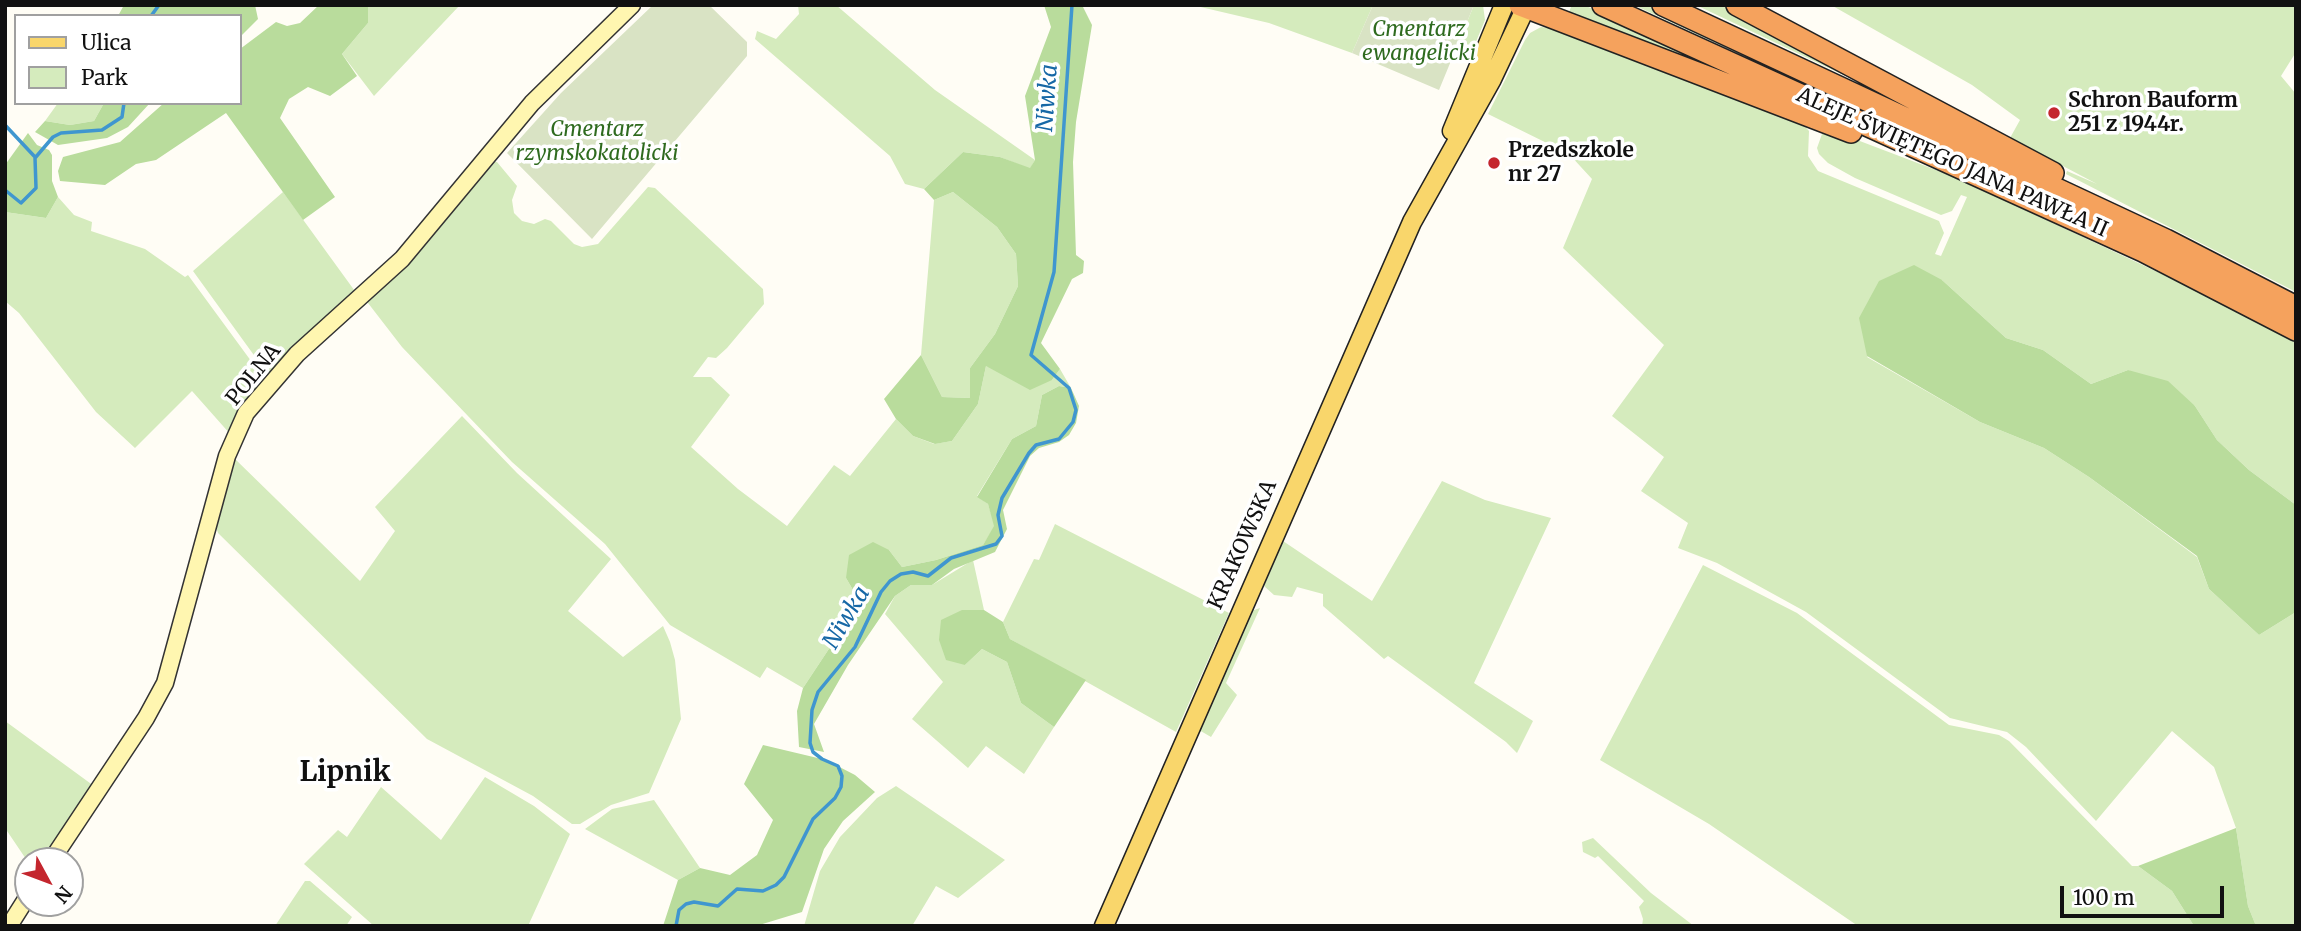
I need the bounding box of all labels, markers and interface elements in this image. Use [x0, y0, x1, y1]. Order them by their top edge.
legend [14, 14, 242, 105]
park label: Cmentarz ewangelicki [1362, 17, 1476, 67]
text: Ulica [81, 29, 131, 56]
water label: Niwka [1032, 63, 1064, 133]
text: Park [81, 64, 128, 91]
street label: ALEJE ŚWIĘTEGO JANA PAWŁA II [1792, 83, 2112, 243]
place label: Schron Bauform 251 z 1944r. [2068, 88, 2238, 138]
marker: Schron Bauform 251 z 1944r. [2046, 105, 2062, 121]
park label: Cmentarz rzymskokatolicki [516, 117, 678, 167]
place label: Przedszkole nr 27 [1508, 138, 1634, 188]
marker: Przedszkole nr 27 [1486, 155, 1502, 171]
street label: POLNA [221, 339, 287, 411]
street label: KRAKOWSKA [1203, 477, 1283, 613]
water label: Niwka [818, 582, 876, 654]
district label: Lipnik [299, 756, 391, 790]
north arrow [14, 847, 84, 917]
scale bar [2063, 872, 2228, 916]
text: N [49, 881, 77, 908]
text: 100 m [2073, 884, 2135, 911]

